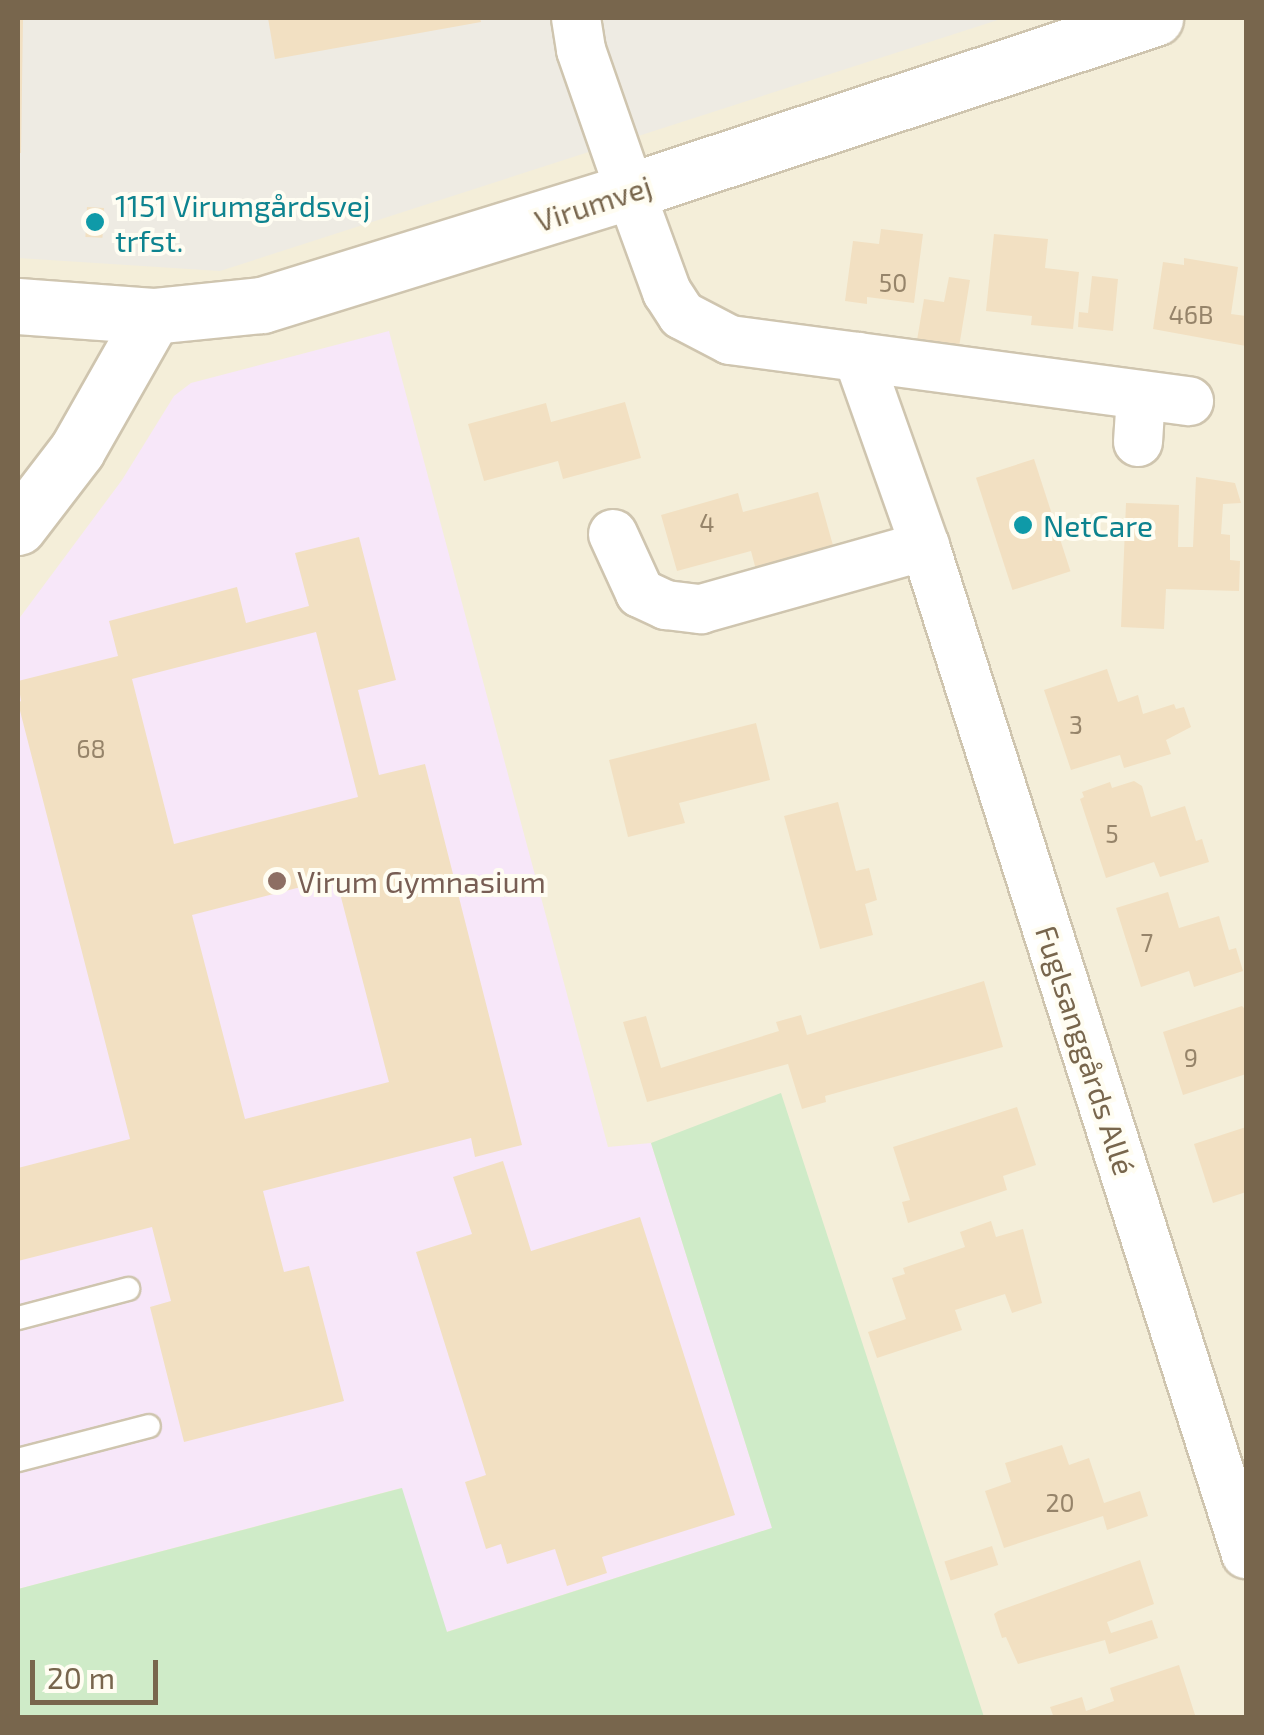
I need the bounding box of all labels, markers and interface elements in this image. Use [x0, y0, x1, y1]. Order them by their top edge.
street label: Virumvej [530, 167, 656, 239]
place label: 1151 Virumgårdsvej trfst. [115, 187, 371, 258]
marker: 1151 Virumgårdsvej trfst. [84, 211, 106, 233]
house number: 50 [879, 267, 907, 297]
house number: 46B [1168, 299, 1214, 329]
house number: 4 [699, 507, 715, 537]
place label: NetCare [1043, 507, 1153, 543]
marker: NetCare [1012, 514, 1034, 536]
house number: 3 [1069, 709, 1083, 739]
house number: 68 [76, 733, 106, 763]
house number: 5 [1105, 818, 1119, 848]
place label: Virum Gymnasium [297, 863, 546, 899]
marker: Virum Gymnasium [266, 870, 288, 892]
street label: Fuglsanggårds Allé [1029, 920, 1143, 1180]
house number: 7 [1141, 927, 1153, 957]
house number: 9 [1184, 1042, 1198, 1072]
house number: 20 [1045, 1487, 1075, 1517]
scale bar [35, 1640, 162, 1702]
text: 20 m [47, 1659, 115, 1695]

